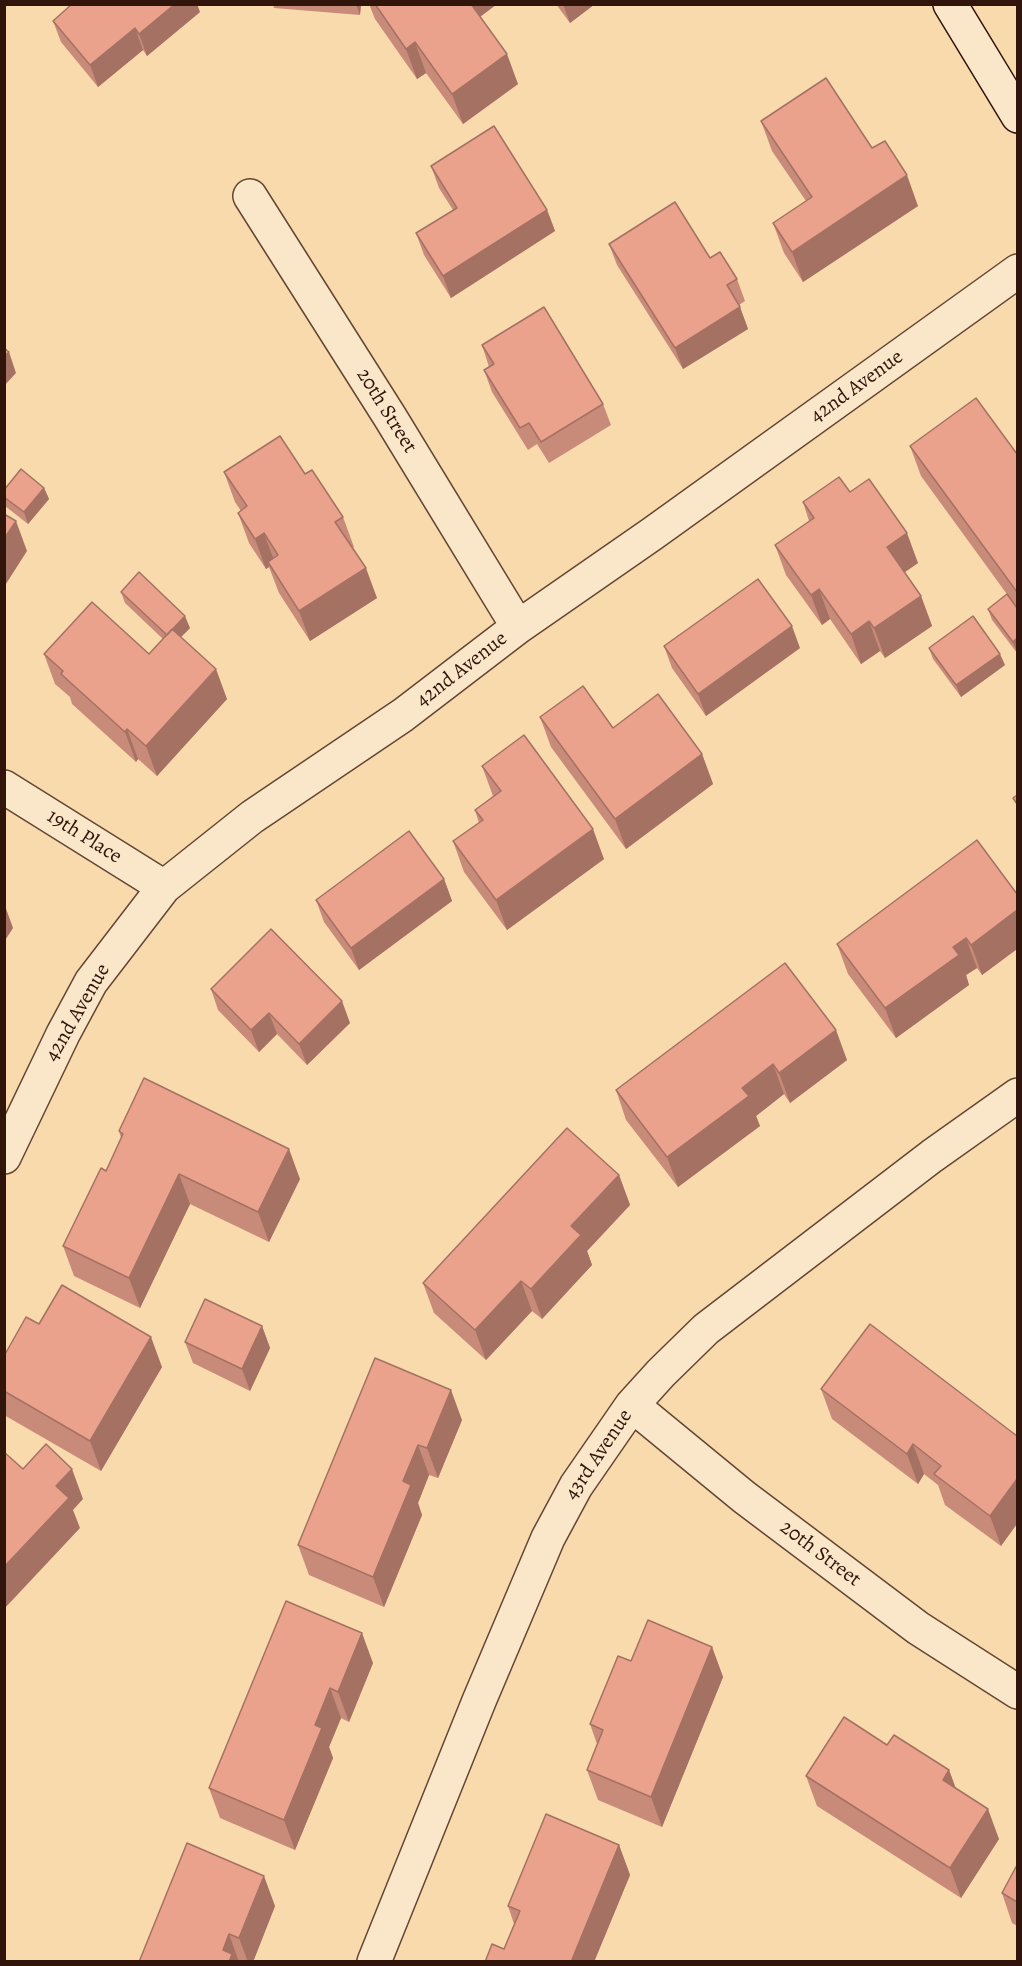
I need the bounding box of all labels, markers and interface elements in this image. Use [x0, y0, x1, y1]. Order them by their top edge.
street label: 42nd Avenue [806, 345, 908, 429]
street label: 20th Street [350, 364, 422, 458]
street label: 42nd Avenue [411, 627, 513, 713]
street label: 19th Place [42, 804, 126, 870]
street label: 42nd Avenue [40, 960, 116, 1066]
street label: 43rd Avenue [559, 1405, 639, 1505]
street label: 20th Street [774, 1515, 866, 1593]

